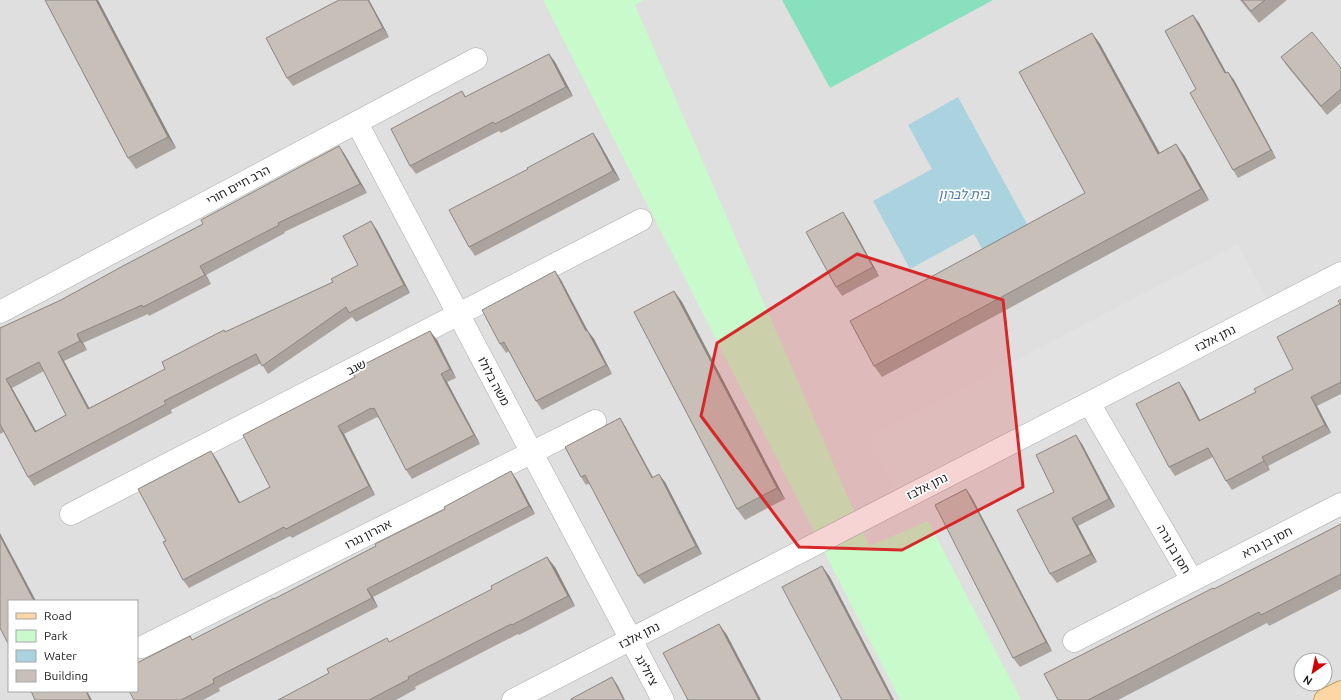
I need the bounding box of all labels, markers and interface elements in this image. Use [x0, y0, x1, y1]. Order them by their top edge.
street label: הרב חיים חורי [204, 163, 272, 207]
water label: בית לברון [938, 187, 990, 202]
street label: נתן אלבז [1193, 322, 1237, 354]
street label: משה בלולו [476, 354, 512, 408]
street label: שגב [344, 357, 368, 377]
street label: נתן אלבז [905, 470, 949, 502]
street label: אהרון נגרו [342, 517, 394, 551]
street label: חסן בן גרה [1155, 522, 1193, 576]
street label: חסן בן גרא [1240, 524, 1294, 560]
legend [8, 600, 138, 692]
text: Road [44, 609, 72, 622]
street label: נתן אלבז [617, 619, 661, 651]
text: Park [44, 629, 68, 642]
text: Water [44, 649, 77, 662]
north arrow [1293, 652, 1333, 692]
street label: ציזלינג [633, 653, 661, 688]
text: Building [44, 669, 88, 682]
text: N [1301, 673, 1314, 688]

